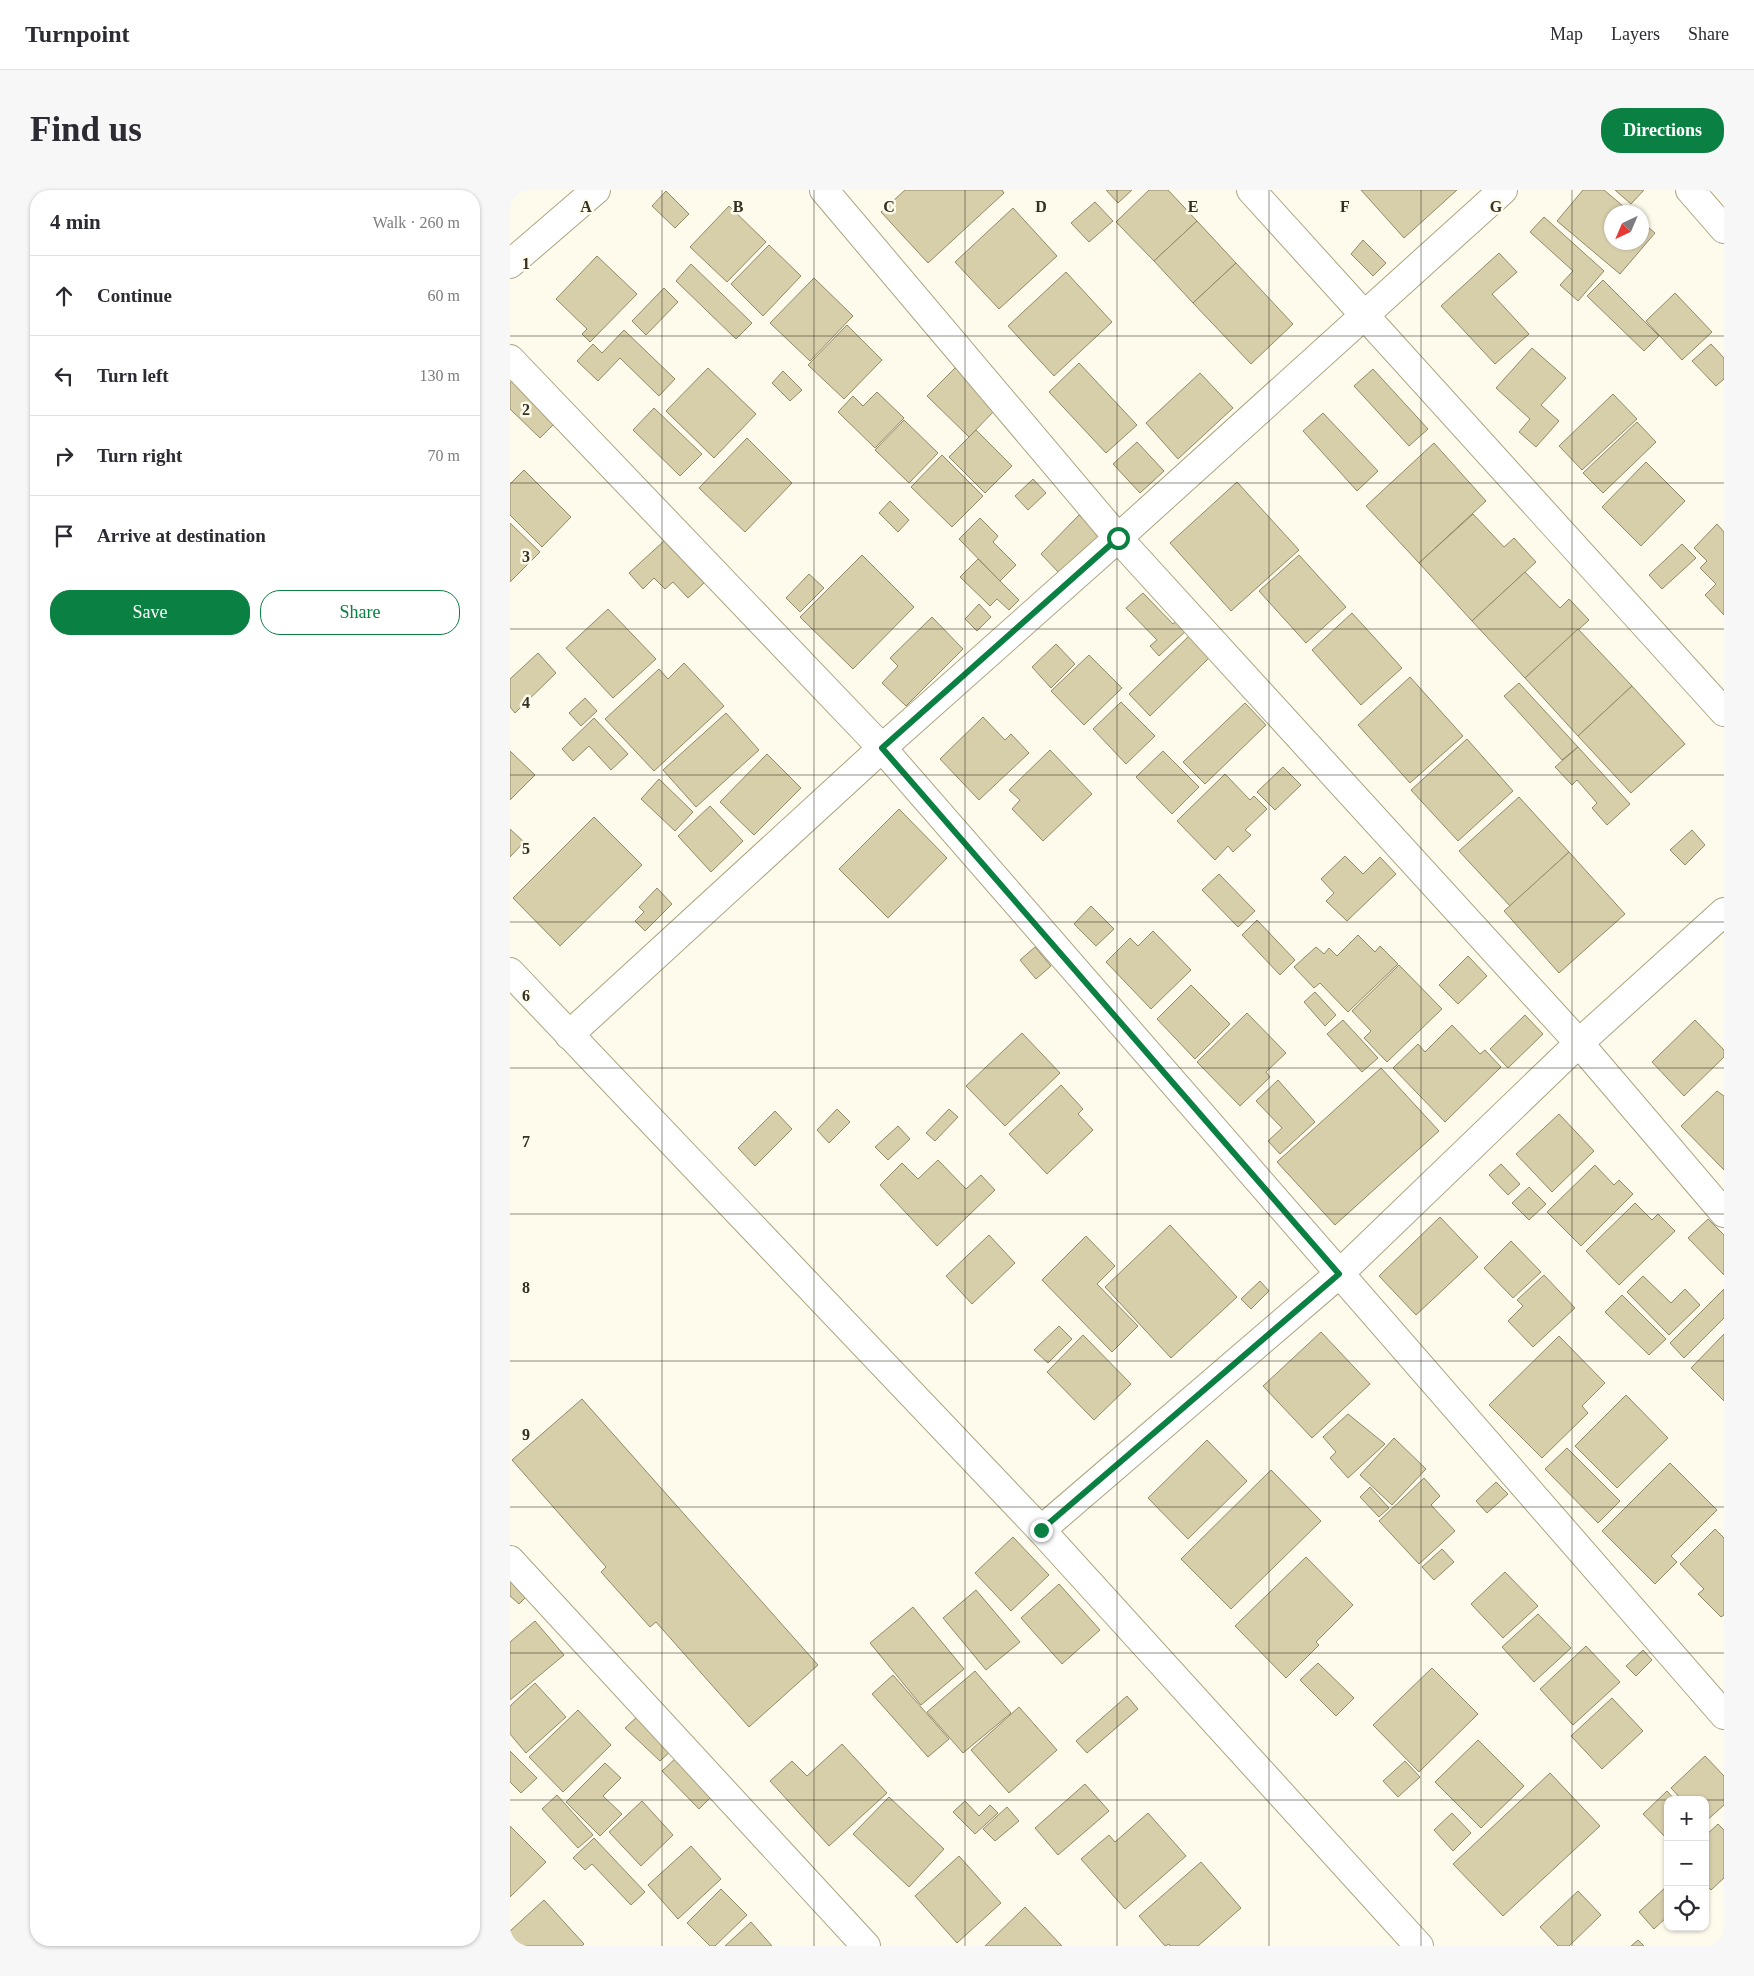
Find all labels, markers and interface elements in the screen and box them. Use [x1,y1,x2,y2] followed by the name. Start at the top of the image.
[25,21,130,47] text: Turnpoint
[1550,24,1583,44] text: Map
[1611,24,1660,44] text: Layers
[1688,24,1729,44] text: Share
[1601,108,1724,153] button: Directions
[30,110,142,149] text: Find us
[580,198,592,215] text: A
[733,198,744,215] text: B
[883,198,895,215] text: C
[1035,198,1047,215] text: D
[1188,198,1198,215] text: E
[1340,198,1350,215] text: F
[1490,198,1503,215] text: G
[1604,205,1649,250] north arrow
[50,210,101,234] text: 4 min
[373,214,460,231] text: Walk · 260 m
[522,255,530,272] text: 1
[50,282,78,310] icon: ahead
[97,285,172,306] text: Continue
[428,287,460,304] text: 60 m
[50,362,78,390] icon: left
[97,365,169,386] text: Turn left
[420,367,460,384] text: 130 m
[522,401,530,418] text: 2
[50,442,78,470] icon: right
[97,445,182,466] text: Turn right
[428,447,460,464] text: 70 m
[50,522,78,550] icon: arrive
[97,525,266,546] text: Arrive at destination
[1107,527,1130,550] route start
[522,548,530,565] text: 3
[50,590,250,635] button: Save
[260,590,460,635] button: Share
[522,694,530,711] text: 4
[522,840,530,857] text: 5
[522,987,530,1004] text: 6
[522,1133,530,1150] text: 7
[522,1279,530,1296] text: 8
[522,1426,530,1443] text: 9
[1030,1519,1053,1542] route end
[1664,1796,1709,1931] map controls
[1664,1796,1709,1841] button: +
[1664,1841,1709,1886] button: −
[1664,1886,1709,1931] button: locate

